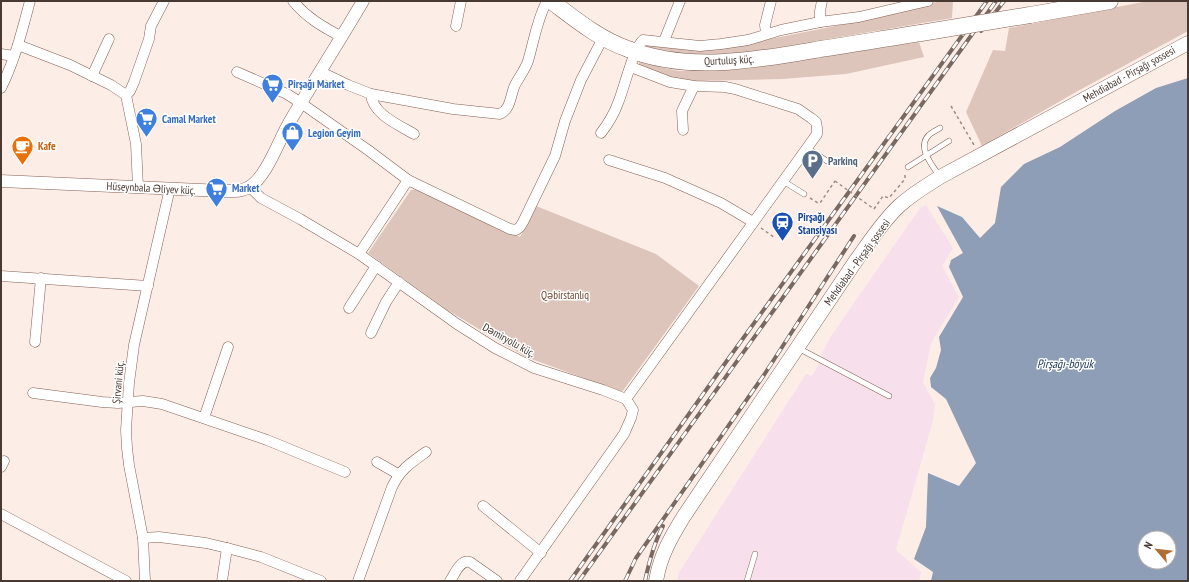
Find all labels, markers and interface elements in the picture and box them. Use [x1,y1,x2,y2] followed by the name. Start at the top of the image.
[1080,43,1178,105] street label: Mehdiabad - Pirşağı şossesi
[704,52,754,68] street label: Qurtuluş küç.
[260,71,286,104] supermarket icon: Pirşağı Market
[288,77,345,91] place label: Pirşağı Market
[133,106,159,139] supermarket icon: Camal Market
[162,112,216,126] place label: Camal Market
[280,120,306,153] shop icon: Legion Geyim
[308,126,361,140] place label: Legion Geyim
[9,133,35,166] cafe icon: Kafe
[38,139,56,153] place label: Kafe
[799,148,825,181] parking icon: Parkinq
[828,154,858,168] place label: Parkinq
[204,175,230,208] supermarket icon: Market
[106,179,196,197] street label: Hüseynbala Əliyev küç.
[232,181,260,195] place label: Market
[770,210,796,243] station icon: Pirşağı Stansiyası
[798,210,837,237] place label: Pirşağı Stansiyası
[821,216,893,308] street label: Mehdiabad - Pirşağı şossesi
[541,288,589,302] park label: Qəbirstanlıq
[480,320,538,360] street label: Dəmiryolu küç.
[1037,356,1094,371] water label: Pirşağı-böyük
[109,360,127,404] street label: Şirvani küç.
[1137,530,1177,570] north arrow
[1141,539,1156,551] text: N

